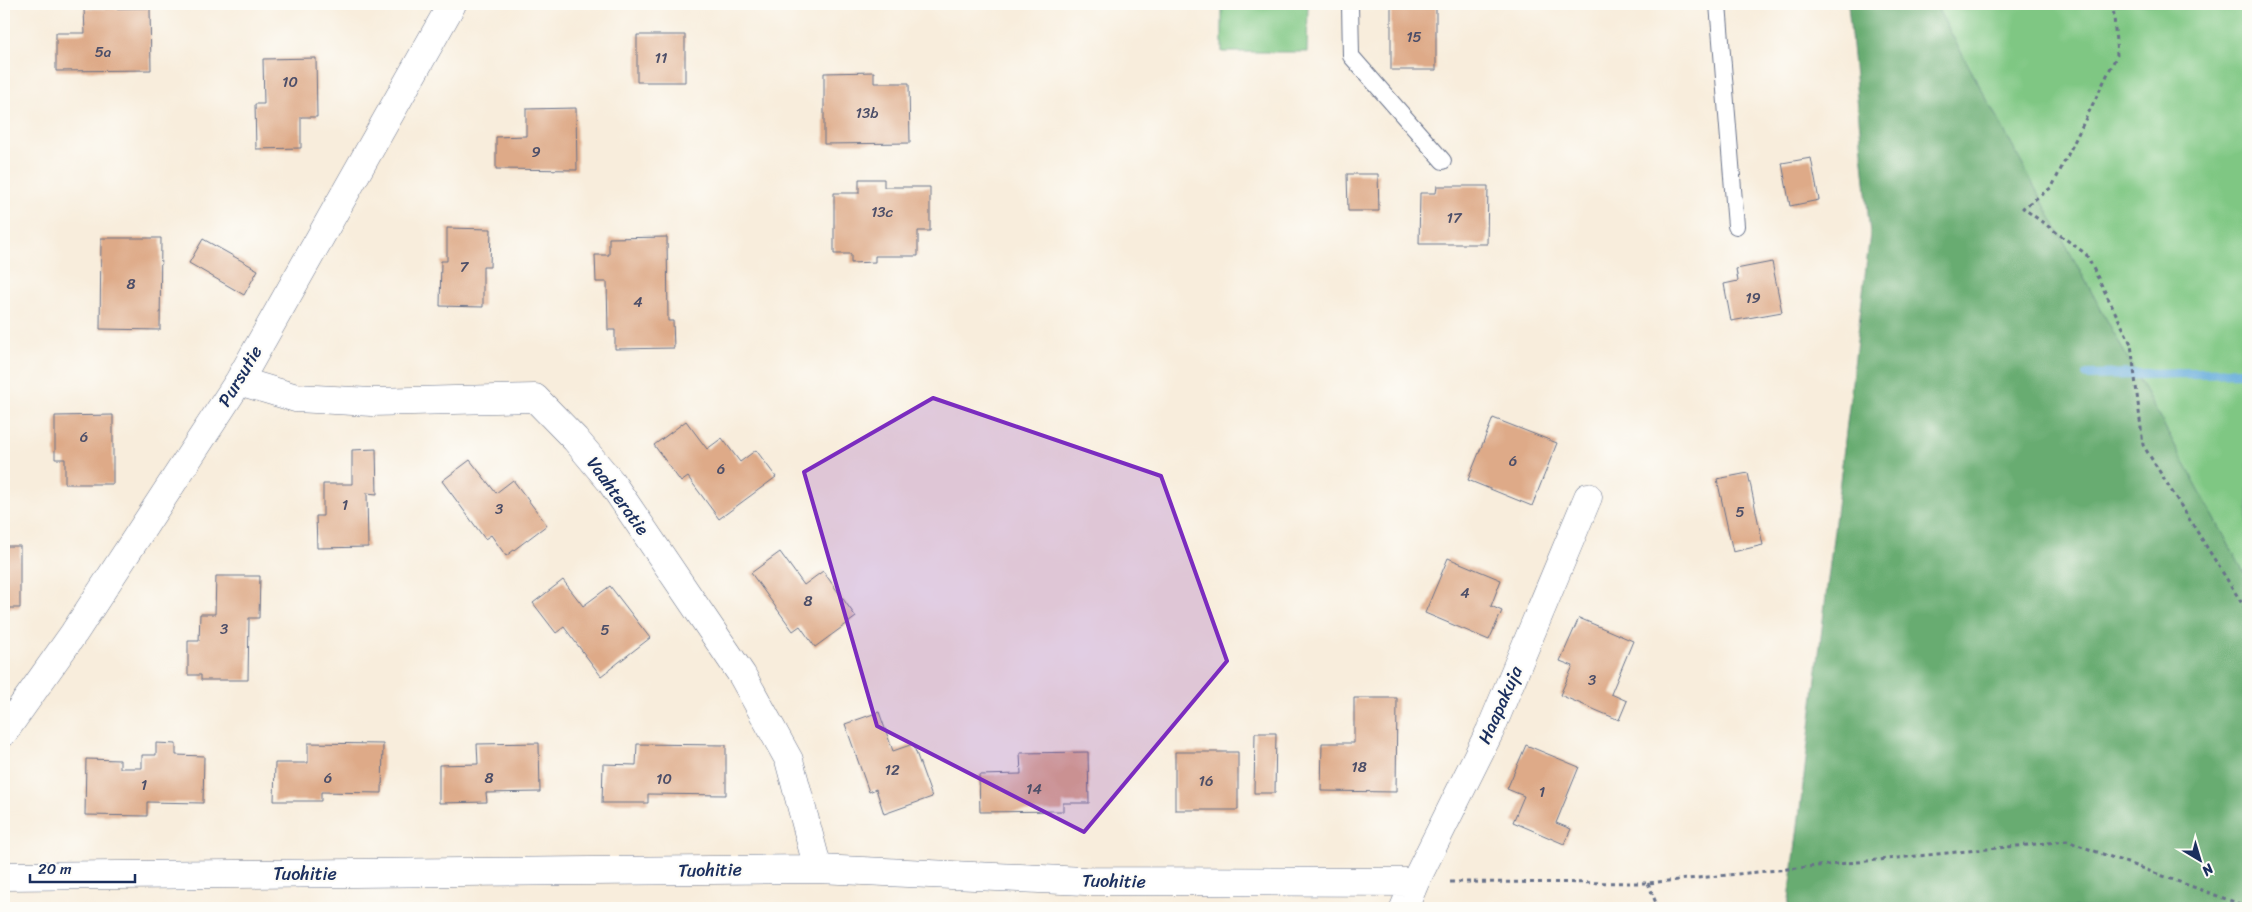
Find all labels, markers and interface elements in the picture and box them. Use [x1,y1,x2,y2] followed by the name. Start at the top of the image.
[1406,24,1422,50] house number: 15
[95,39,112,65] house number: 5a
[655,45,667,71] house number: 11
[282,69,298,95] house number: 10
[856,100,878,126] house number: 13b
[531,139,541,165] house number: 9
[871,199,894,225] house number: 13c
[1446,205,1463,231] house number: 17
[460,254,470,280] house number: 7
[126,271,136,297] house number: 8
[1745,285,1761,311] house number: 19
[633,289,643,315] house number: 4
[209,339,271,413] street label: Pursutie
[80,424,88,450] house number: 6
[1509,448,1517,474] house number: 6
[578,450,658,543] street label: Vaahteratie
[717,456,725,482] house number: 6
[342,492,348,518] house number: 1
[495,496,503,522] house number: 3
[1735,499,1745,525] house number: 5
[1460,580,1470,606] house number: 4
[803,588,813,614] house number: 8
[220,616,228,642] house number: 3
[600,617,610,643] house number: 5
[1469,660,1532,749] street label: Haapakuja
[1588,667,1596,693] house number: 3
[1351,754,1367,780] house number: 18
[884,757,900,783] house number: 12
[324,765,332,791] house number: 6
[484,765,494,791] house number: 8
[656,766,672,792] house number: 10
[1199,768,1213,794] house number: 16
[141,772,147,798] house number: 1
[1026,776,1042,802] house number: 14
[1539,779,1545,805] house number: 1
[2174,834,2224,884] north arrow
[30,852,135,884] scale bar
[678,853,742,887] street label: Tuohitie
[38,856,72,882] text: 20 m
[2196,856,2220,883] text: N
[273,858,337,890] street label: Tuohitie
[1082,864,1146,898] street label: Tuohitie

